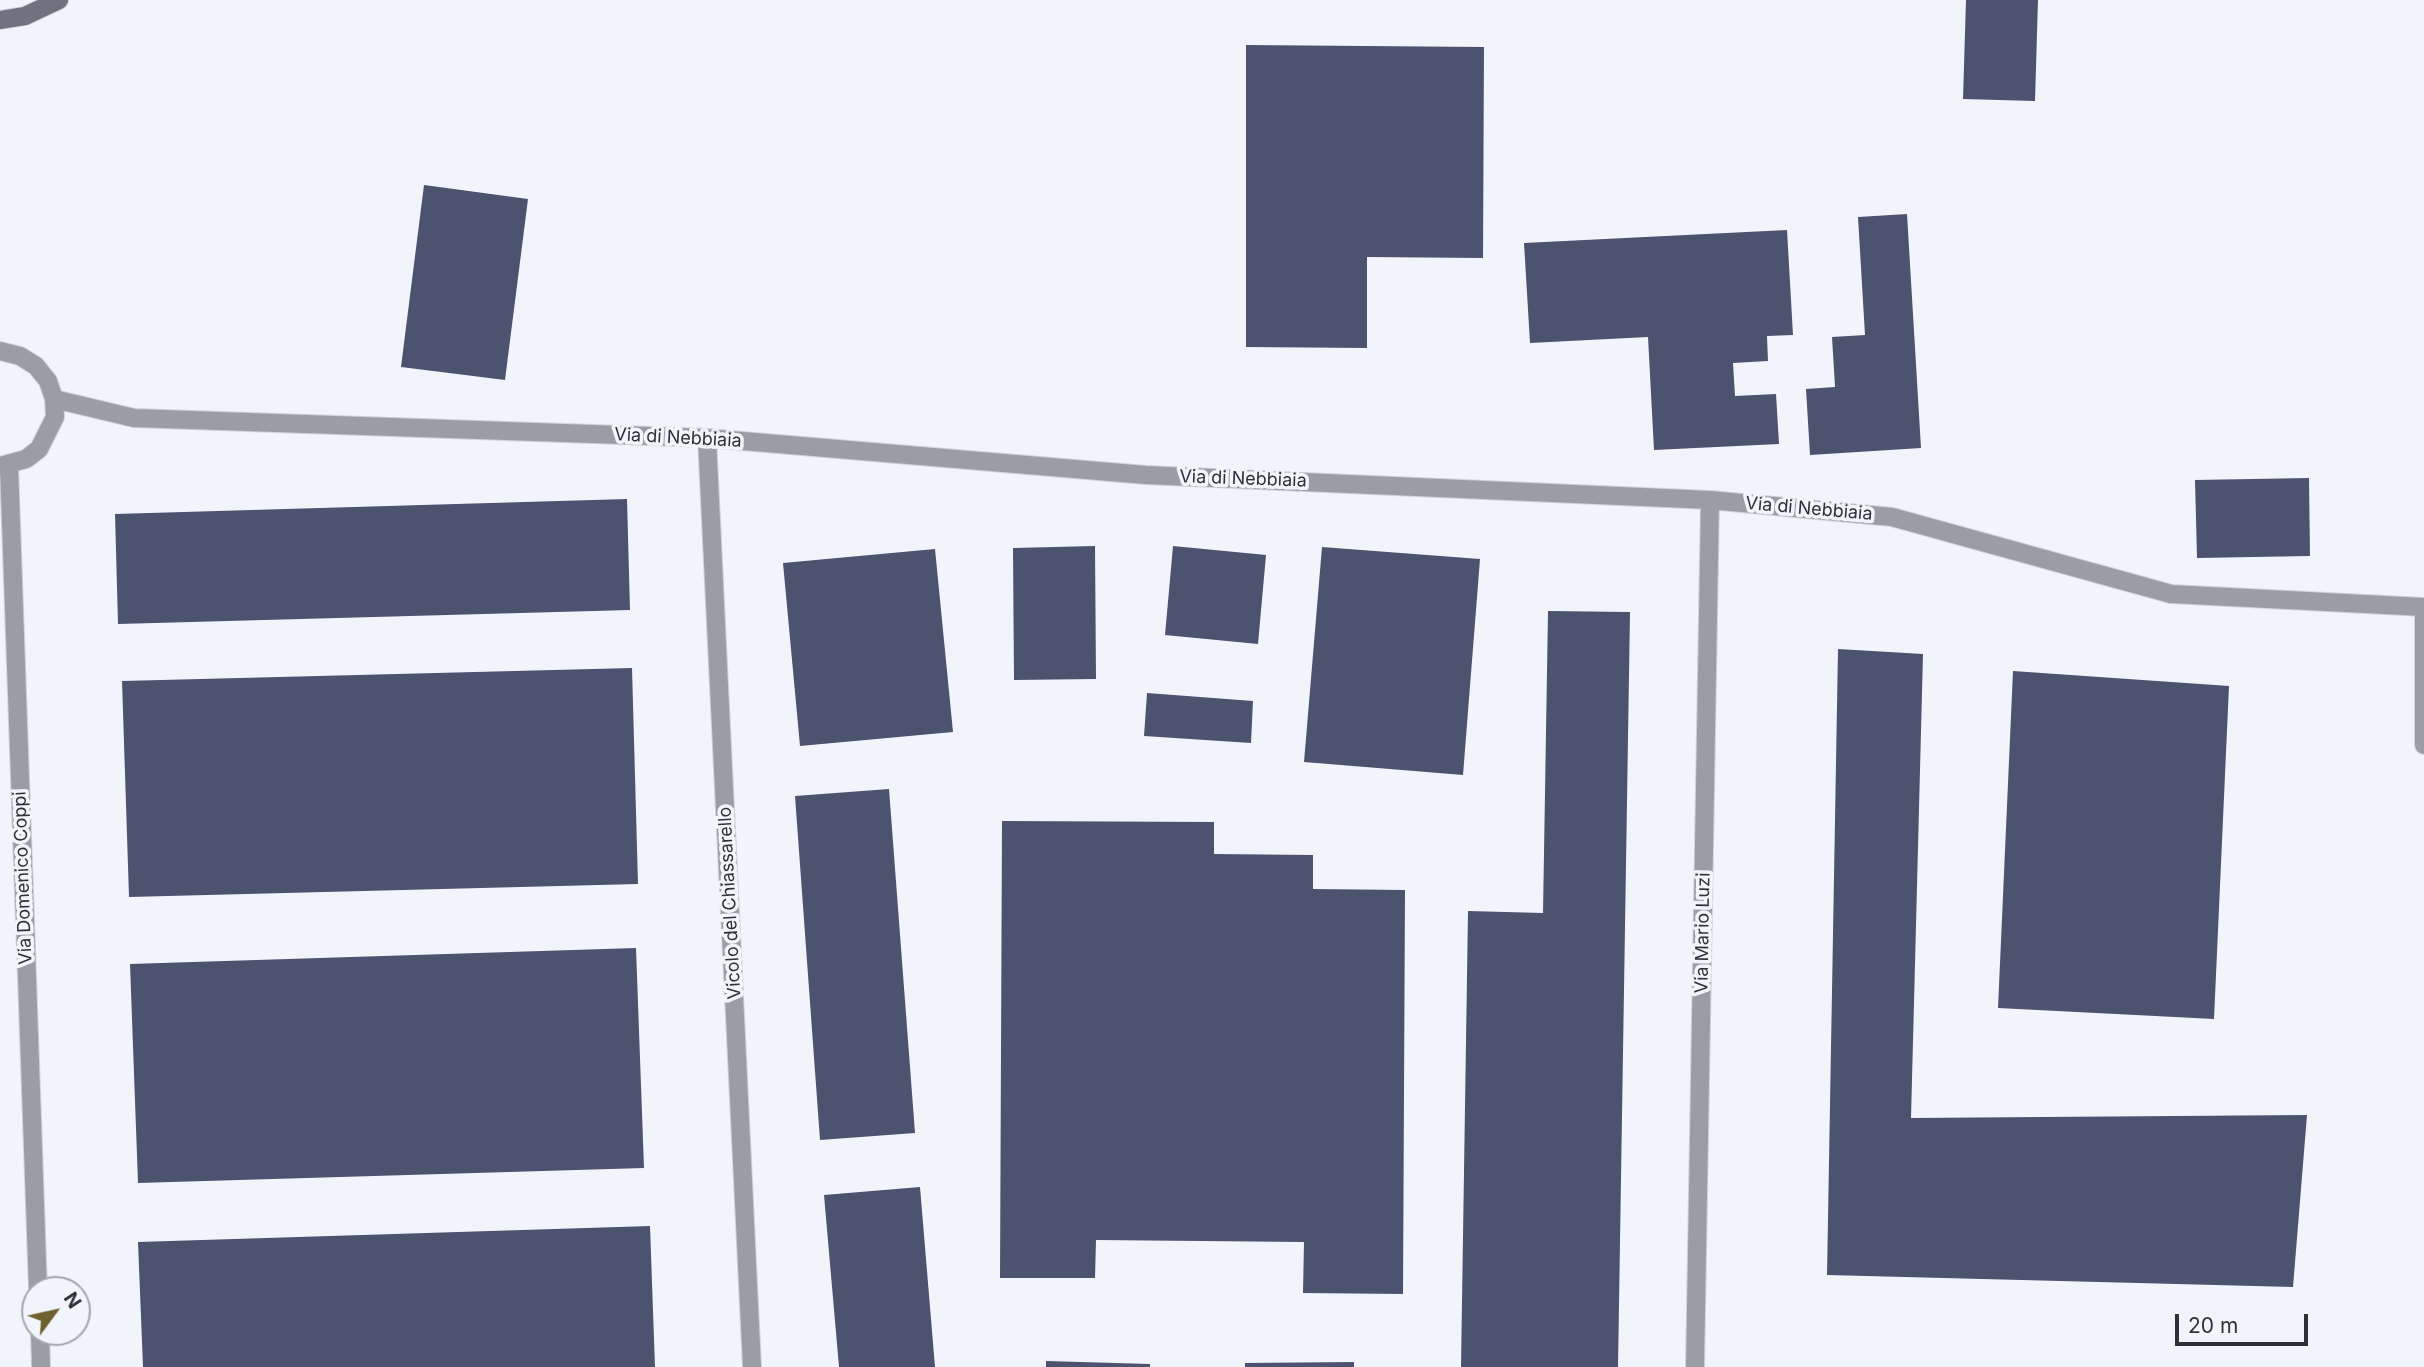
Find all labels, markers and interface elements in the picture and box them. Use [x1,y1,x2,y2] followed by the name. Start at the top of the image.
[614,424,742,452] street label: Via di Nebbiaia
[1179,466,1307,492] street label: Via di Nebbiaia
[1745,493,1873,525] street label: Via di Nebbiaia
[9,791,37,965] street label: Via Domenico Coppi
[714,806,746,1000] street label: Vicolo del Chiassarello
[1691,872,1715,994] street label: Via Mario Luzi
[21,1276,91,1346] north arrow
[59,1288,86,1313] text: N
[2179,1300,2312,1344] scale bar
[2188,1313,2238,1338] text: 20 m

